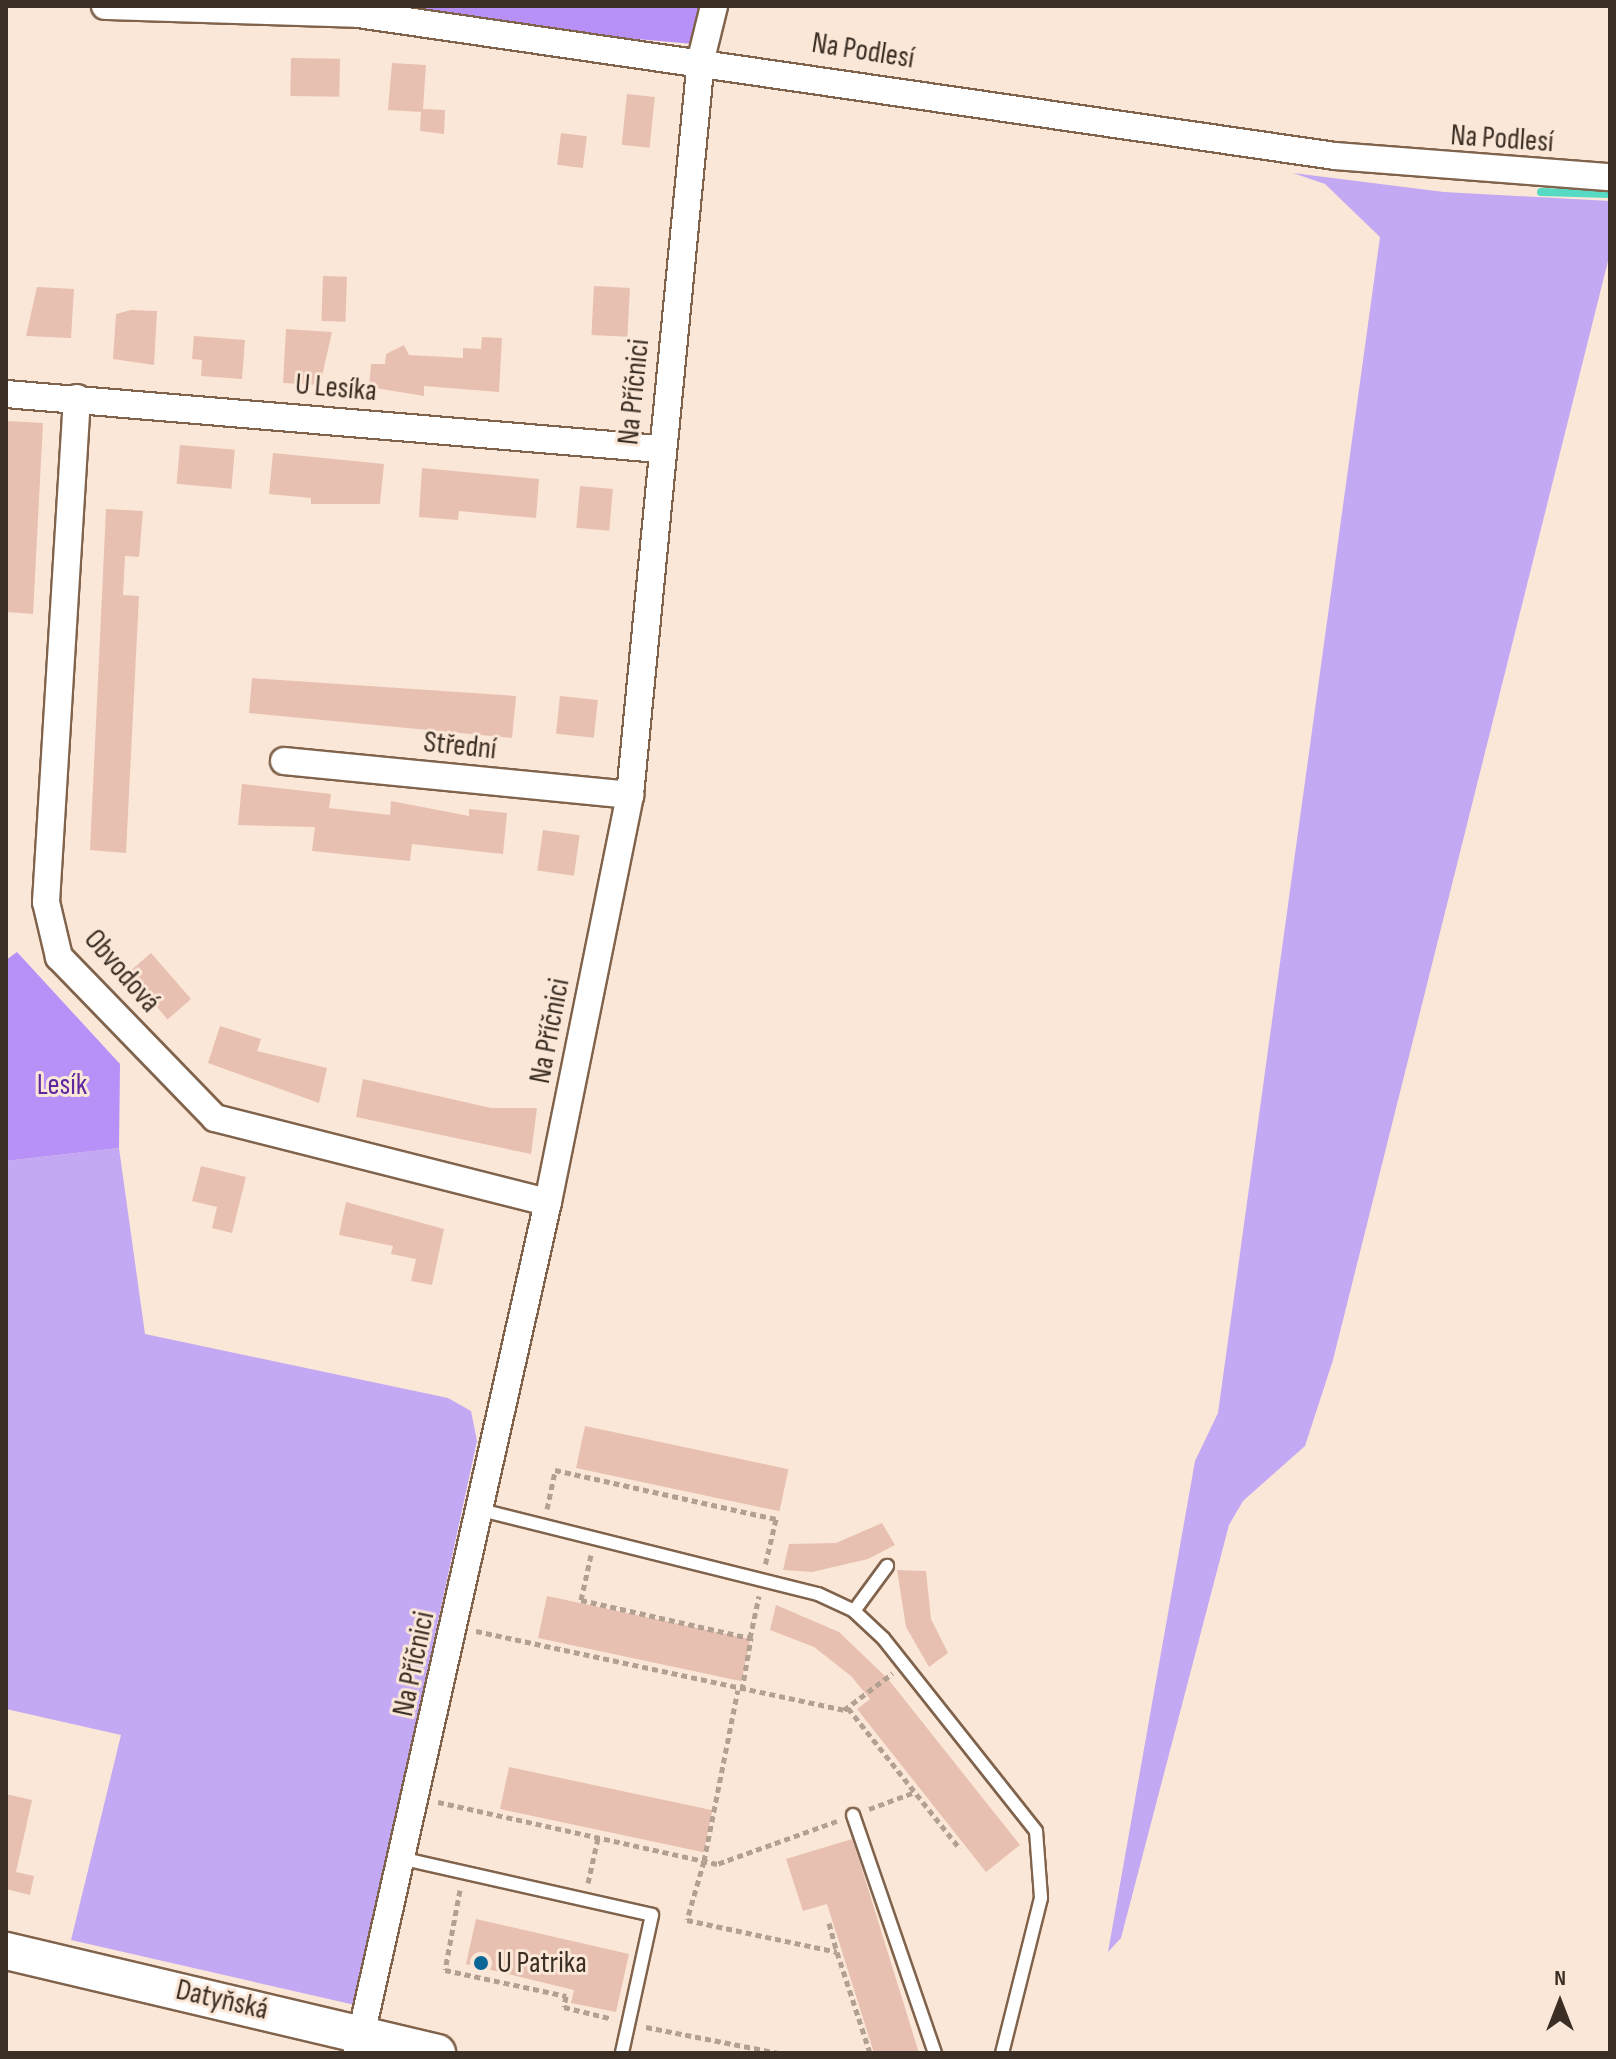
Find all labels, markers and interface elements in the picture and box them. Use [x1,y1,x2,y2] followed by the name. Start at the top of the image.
[809,25,917,77] street label: Na Podlesí
[1449,117,1555,161] street label: Na Podlesí
[611,337,657,447] street label: Na Příčnici
[294,367,378,409] street label: U Lesíka
[422,724,498,768] street label: Střední
[76,922,168,1020] street label: Obvodová
[522,975,578,1087] street label: Na Příčnici
[37,1067,87,1103] park label: Lesík
[385,1608,443,1720] street label: Na Příčnici
[497,1945,587,1981] place label: U Patrika
[472,1954,490,1972] marker: U Patrika
[1520,1963,1600,2043] north arrow
[1554,1965,1566,1992] text: N
[172,1972,272,2028] street label: Datyňská

